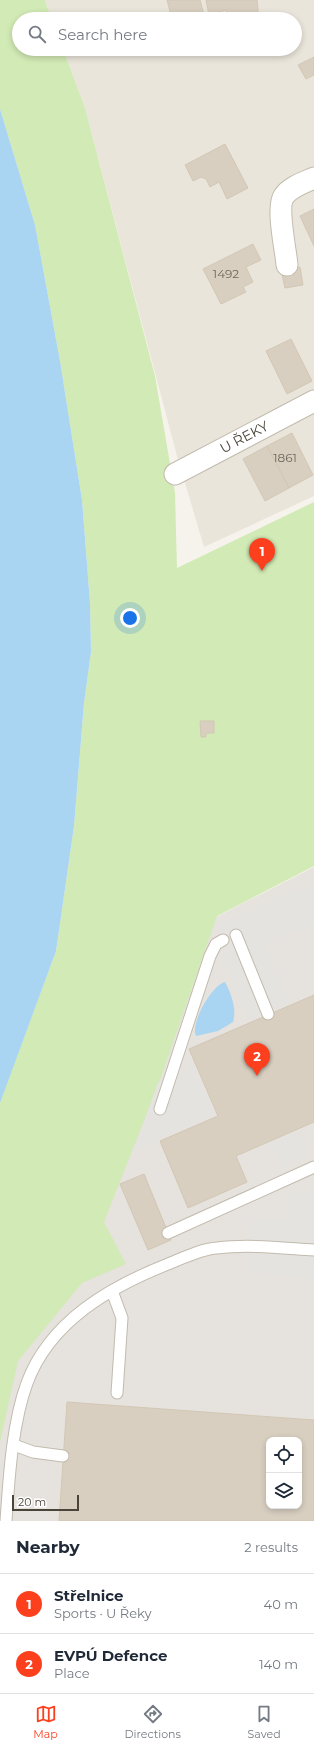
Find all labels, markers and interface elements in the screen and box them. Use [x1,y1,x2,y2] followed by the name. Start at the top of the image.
[12,12,302,56] search box
[26,23,48,45] icon: search
[58,25,147,44] text: Search here
[213,266,239,281] house number: 1492
[217,417,271,457] street label: U ŘEKY
[273,450,297,465] house number: 1861
[249,538,275,571] pin: 1
[120,608,140,628] your location
[244,1043,270,1076] pin: 2
[266,1437,302,1509] map controls
[266,1437,302,1473] button: locate
[266,1473,302,1509] button: layers
[12,1493,79,1512] scale bar
[18,1495,46,1509] text: 20 m
[16,1537,80,1557] text: Nearby
[244,1539,298,1555] text: 2 results
[54,1586,124,1605] text: Střelnice
[26,1596,32,1612] text: 1
[264,1596,298,1612] text: 40 m
[54,1605,152,1621] text: Sports · U Řeky
[54,1646,167,1665] text: EVPÚ Defence
[25,1656,33,1672] text: 2
[259,1656,298,1672] text: 140 m
[54,1665,90,1681] text: Place
[33,1703,58,1741] tab: Map
[125,1703,181,1741] tab: Directions
[248,1703,281,1741] tab: Saved

